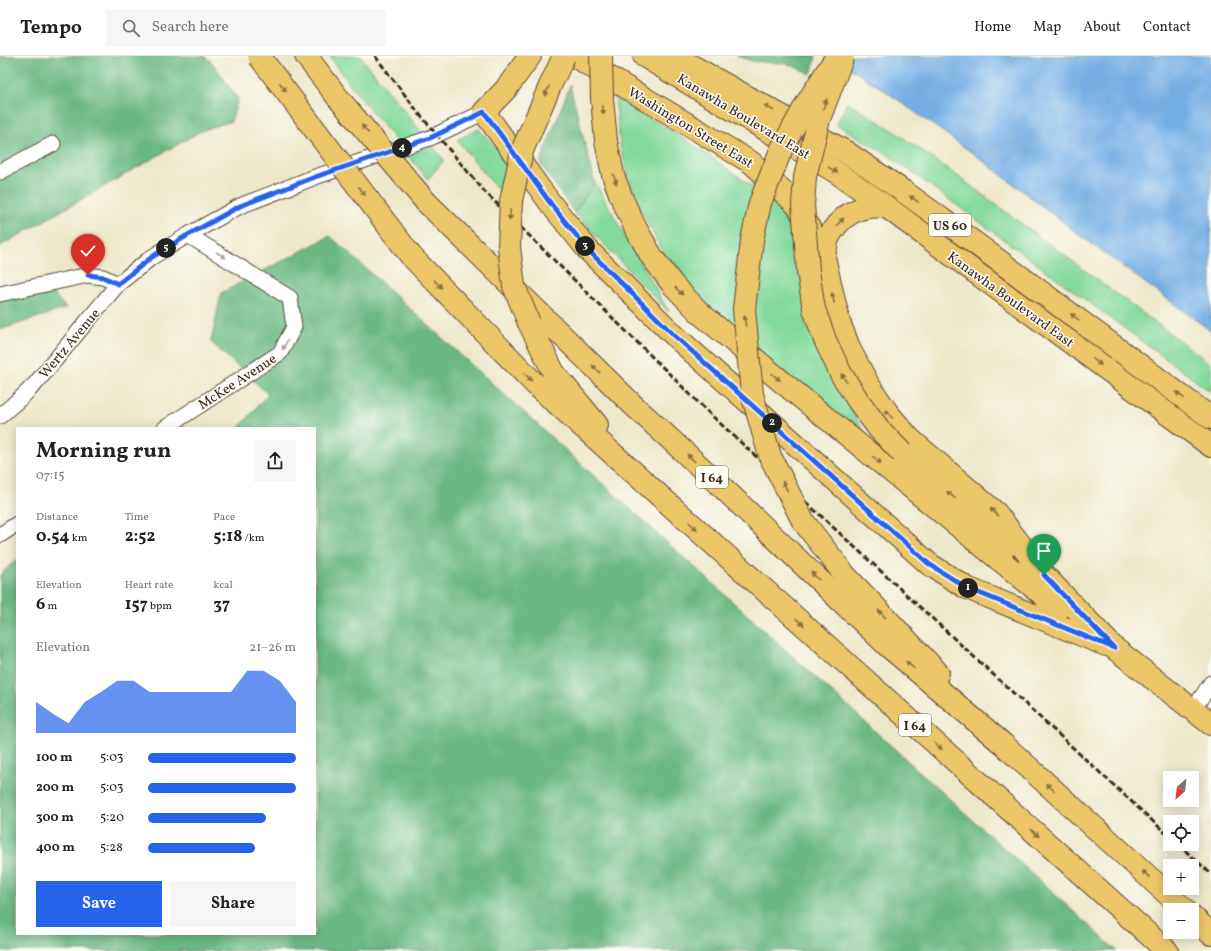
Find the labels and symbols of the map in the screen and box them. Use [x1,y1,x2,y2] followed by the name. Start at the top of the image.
[673,70,813,165] street label: Kanawha Boulevard East
[279,82,287,92] one-way arrow
[624,83,757,173] street label: Washington Street East
[544,86,550,98] one-way arrow
[822,98,828,110] one-way arrow
[599,103,606,115] one-way arrow
[763,104,774,111] one-way arrow
[360,124,369,135] one-way arrow
[392,138,412,158] pin: 4
[827,166,839,173] one-way arrow
[612,174,618,186] one-way arrow
[357,185,366,196] one-way arrow
[909,195,920,203] one-way arrow
[507,209,513,222] one-way arrow
[929,214,971,236] road number: US 60
[835,217,845,227] one-way arrow
[71,234,105,275] pin
[575,236,595,256] pin: 3
[156,238,176,258] pin: 5
[943,248,1077,353] street label: Kanawha Boulevard East
[215,252,227,259] one-way arrow
[433,279,442,289] one-way arrow
[674,286,684,296] one-way arrow
[830,292,836,304] one-way arrow
[35,305,105,383] street label: Wertz Avenue
[1070,313,1081,321] one-way arrow
[742,315,748,327] one-way arrow
[282,339,288,350] one-way arrow
[195,350,281,415] street label: McKee Avenue
[1091,357,1102,366] one-way arrow
[591,364,601,374] one-way arrow
[523,372,533,382] one-way arrow
[840,372,847,384] one-way arrow
[771,373,782,382] one-way arrow
[1174,391,1185,399] one-way arrow
[885,408,893,419] one-way arrow
[762,413,782,433] pin: 2
[686,453,696,463] one-way arrow
[872,455,882,464] one-way arrow
[696,466,728,488] road number: I 64
[782,480,788,492] one-way arrow
[946,491,956,500] one-way arrow
[989,507,999,517] one-way arrow
[687,521,698,530] one-way arrow
[1027,534,1061,575] pin
[811,572,820,581] one-way arrow
[958,578,978,598] pin: 1
[877,609,887,619] one-way arrow
[795,617,805,626] one-way arrow
[906,661,915,670] one-way arrow
[899,714,931,736] road number: I 64
[934,741,943,750] one-way arrow
[1163,771,1199,807] north arrow
[1045,782,1055,792] one-way arrow
[1030,828,1040,837] one-way arrow
[1141,870,1151,879] one-way arrow

